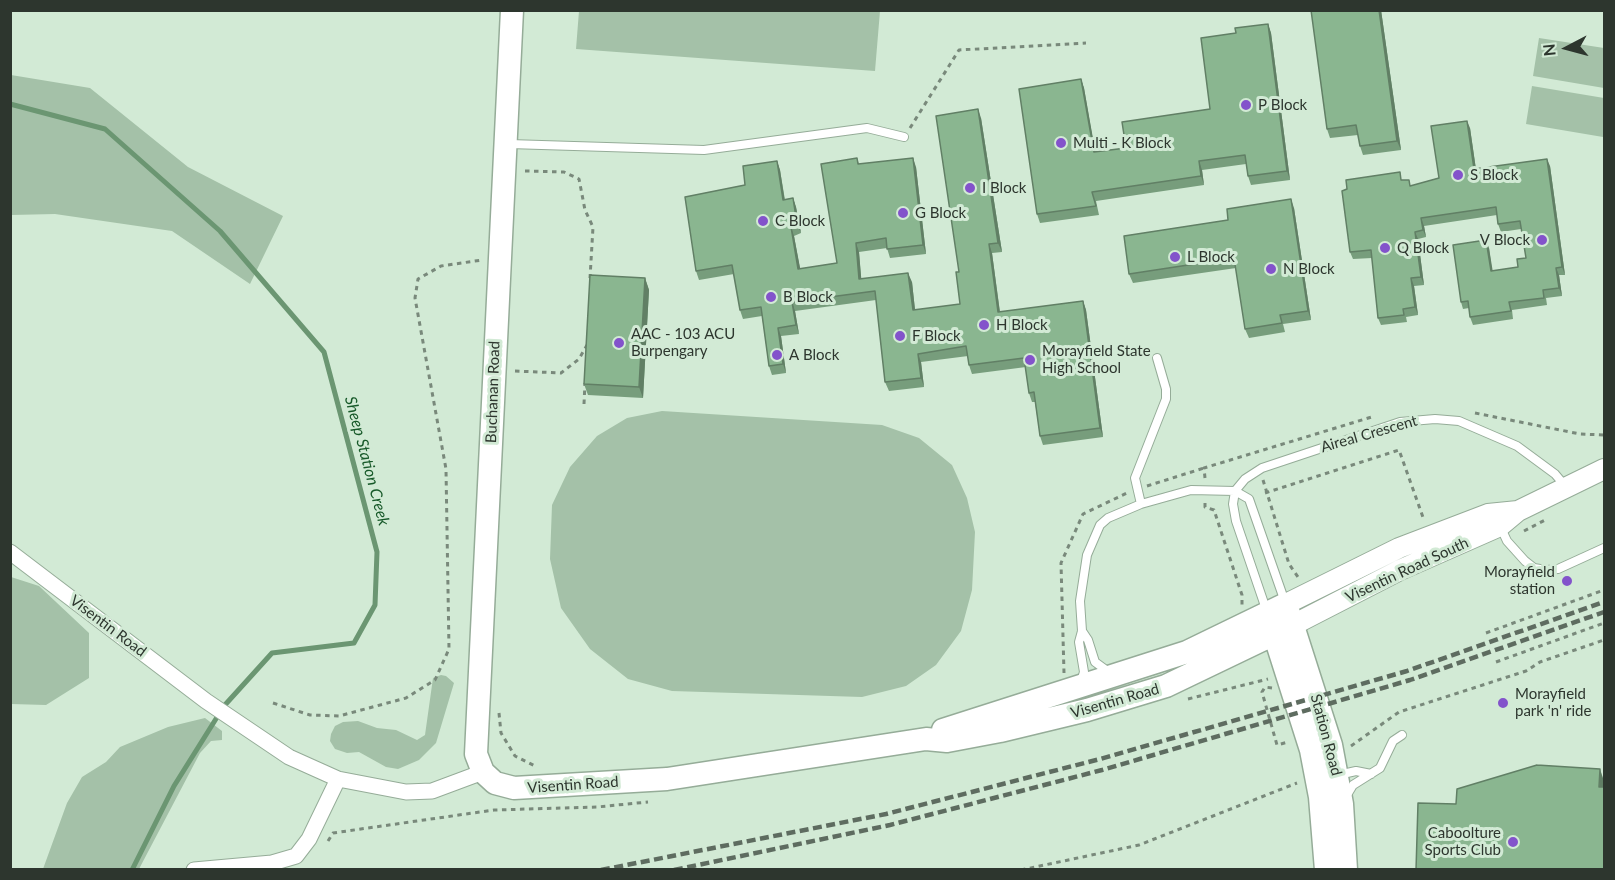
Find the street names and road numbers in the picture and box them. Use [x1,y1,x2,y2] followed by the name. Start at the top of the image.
[482,341,504,443] street label: Buchanan Road
[1319,412,1419,456] street label: Aireal Crescent
[1343,534,1471,606] street label: Visentin Road South
[66,591,150,661] street label: Visentin Road
[1069,680,1161,722] street label: Visentin Road
[1306,692,1346,778] street label: Station Road
[527,773,619,797] street label: Visentin Road

